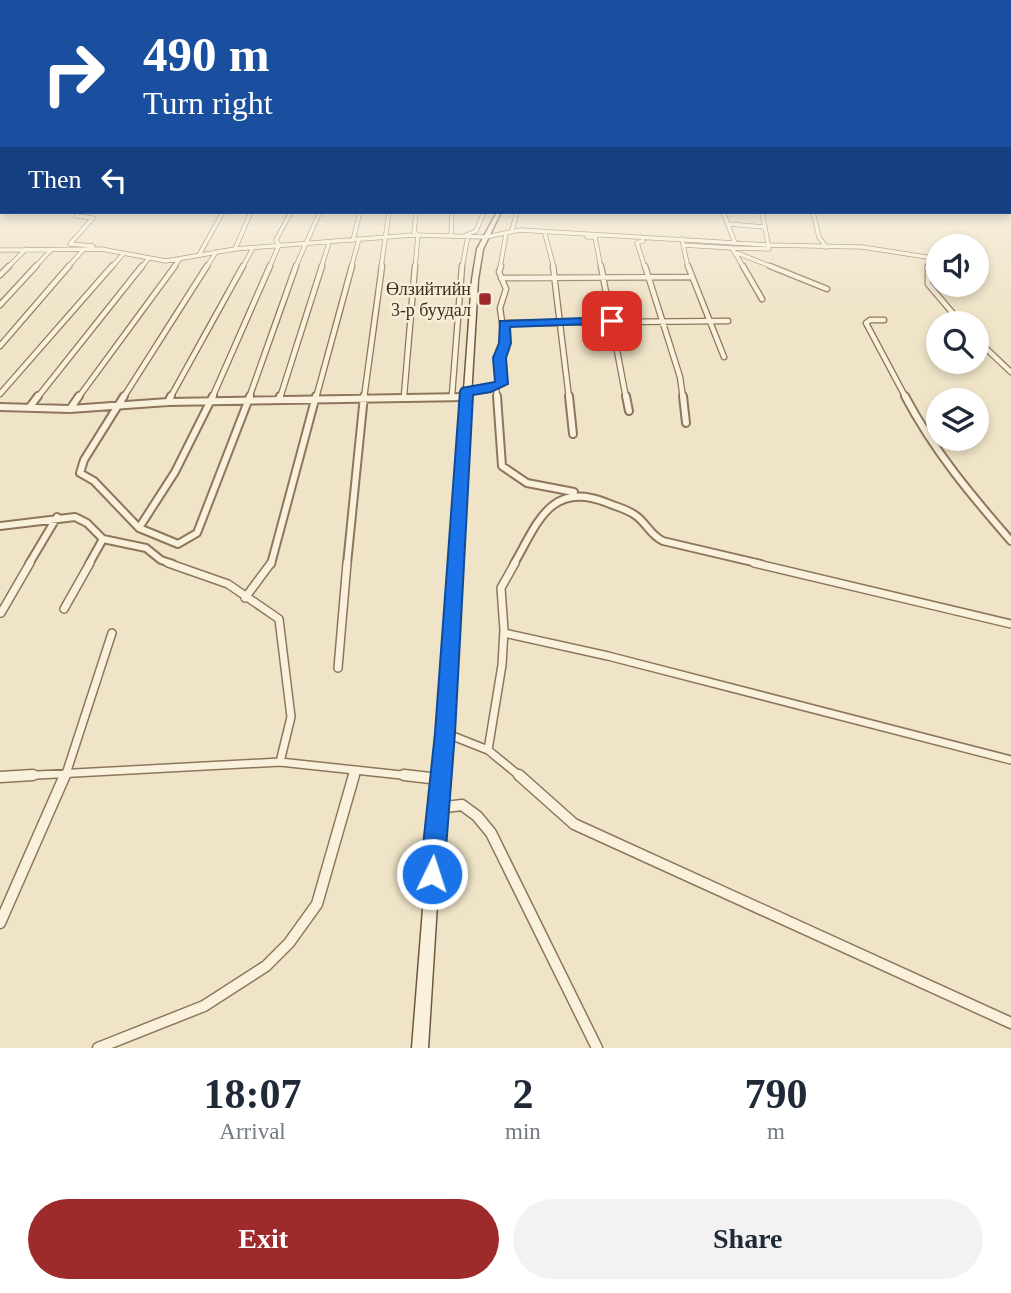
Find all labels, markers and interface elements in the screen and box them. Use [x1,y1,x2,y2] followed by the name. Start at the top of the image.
[143,27,270,82] text: 490 m
[28,28,119,119] icon: right
[143,85,273,121] text: Turn right
[95,161,133,199] icon: left
[28,165,81,194] text: Then
[926,234,989,451] map controls
[926,234,989,297] button: sound
[386,279,471,320] place label: Өлзийтийн 3-р буудал
[477,291,493,307] marker: Өлзийтийн 3-р буудал
[582,291,642,351] pin
[593,302,631,340] icon: arrive
[926,311,989,374] button: search
[926,388,989,451] button: layers
[395,837,469,911] position arrow
[204,1071,302,1117] text: 18:07
[512,1071,533,1117] text: 2
[744,1071,807,1117] text: 790
[219,1119,286,1144] text: Arrival
[505,1119,541,1144] text: min
[767,1119,785,1144] text: m
[28,1199,499,1279] button: Exit
[513,1199,983,1279] button: Share

